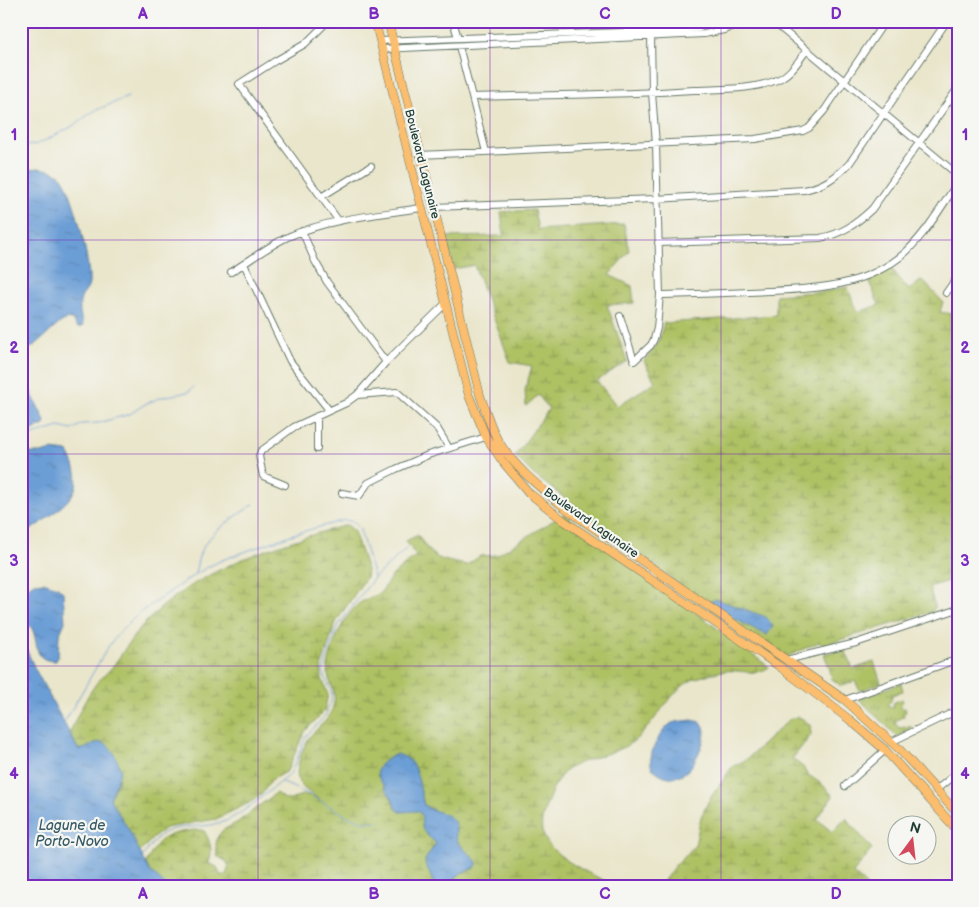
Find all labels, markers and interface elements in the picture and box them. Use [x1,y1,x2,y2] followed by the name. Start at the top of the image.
[137,5,148,24] text: A
[368,5,380,24] text: B
[599,5,611,24] text: C
[830,5,842,24] text: D
[401,108,443,220] street label: Boulevard Lagunaire
[11,126,17,145] text: 1
[962,126,968,145] text: 1
[9,339,19,358] text: 2
[960,339,970,358] text: 2
[541,485,641,561] street label: Boulevard Lagunaire
[9,552,19,571] text: 3
[960,552,970,571] text: 3
[9,765,19,784] text: 4
[960,765,970,784] text: 4
[886,814,936,864] north arrow
[35,817,109,850] water label: Lagune de Porto-Novo
[908,818,923,837] text: N
[137,885,148,904] text: A
[368,885,380,904] text: B
[599,885,611,904] text: C
[830,885,842,904] text: D

